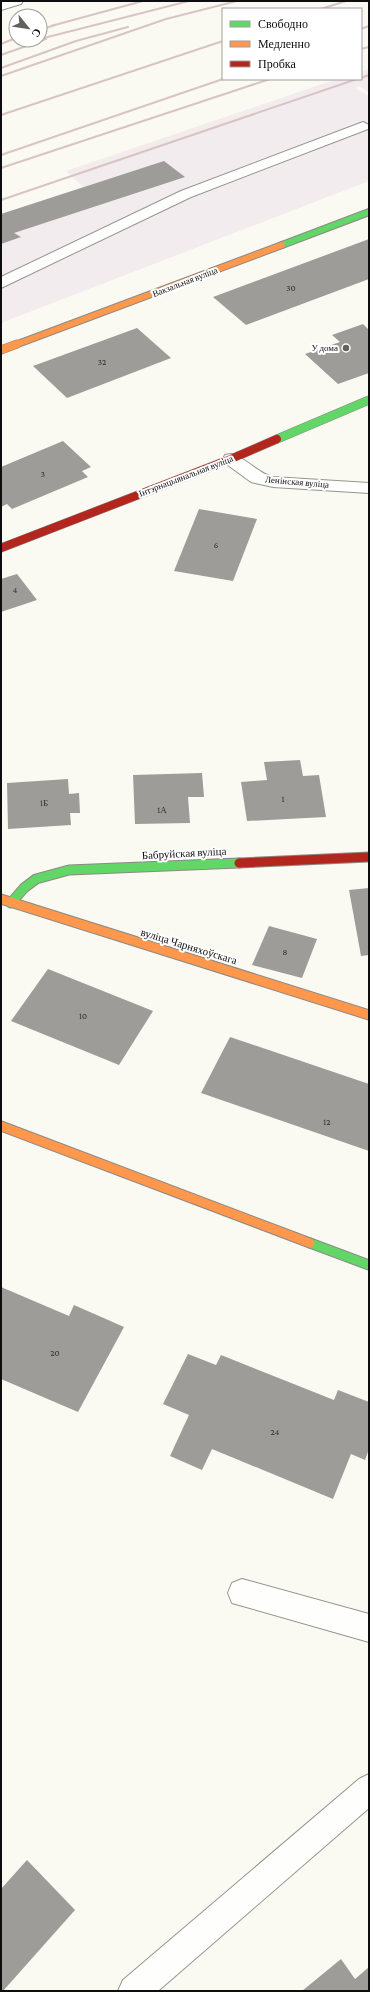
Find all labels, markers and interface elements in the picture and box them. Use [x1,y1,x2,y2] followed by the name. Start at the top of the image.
[8,8,48,48] north arrow
[222,8,362,80] legend
[258,17,308,31] text: Свободно
[29,27,44,39] text: С
[258,37,310,51] text: Медленно
[258,57,296,71] text: Пробка
[151,265,219,299] street label: Вакзальная вуліца
[286,283,296,293] house number: 30
[311,343,338,353] place label: У дома
[341,343,351,353] marker: У дома
[98,357,106,367] house number: 32
[137,453,235,499] street label: Інтэрнацыянальная вуліца
[41,469,45,479] house number: 3
[265,474,329,490] street label: Ленінская вуліца
[214,540,219,550] house number: 6
[13,585,18,595] house number: 4
[282,794,285,804] house number: 1
[40,798,48,808] house number: 1Б
[157,805,167,815] house number: 1А
[141,845,227,861] street label: Бабруйская вуліца
[139,926,239,966] street label: вуліца Чарняхоўскага
[283,947,288,957] house number: 8
[79,1011,87,1021] house number: 10
[323,1117,331,1127] house number: 12
[50,1348,60,1358] house number: 20
[271,1427,280,1437] house number: 24

